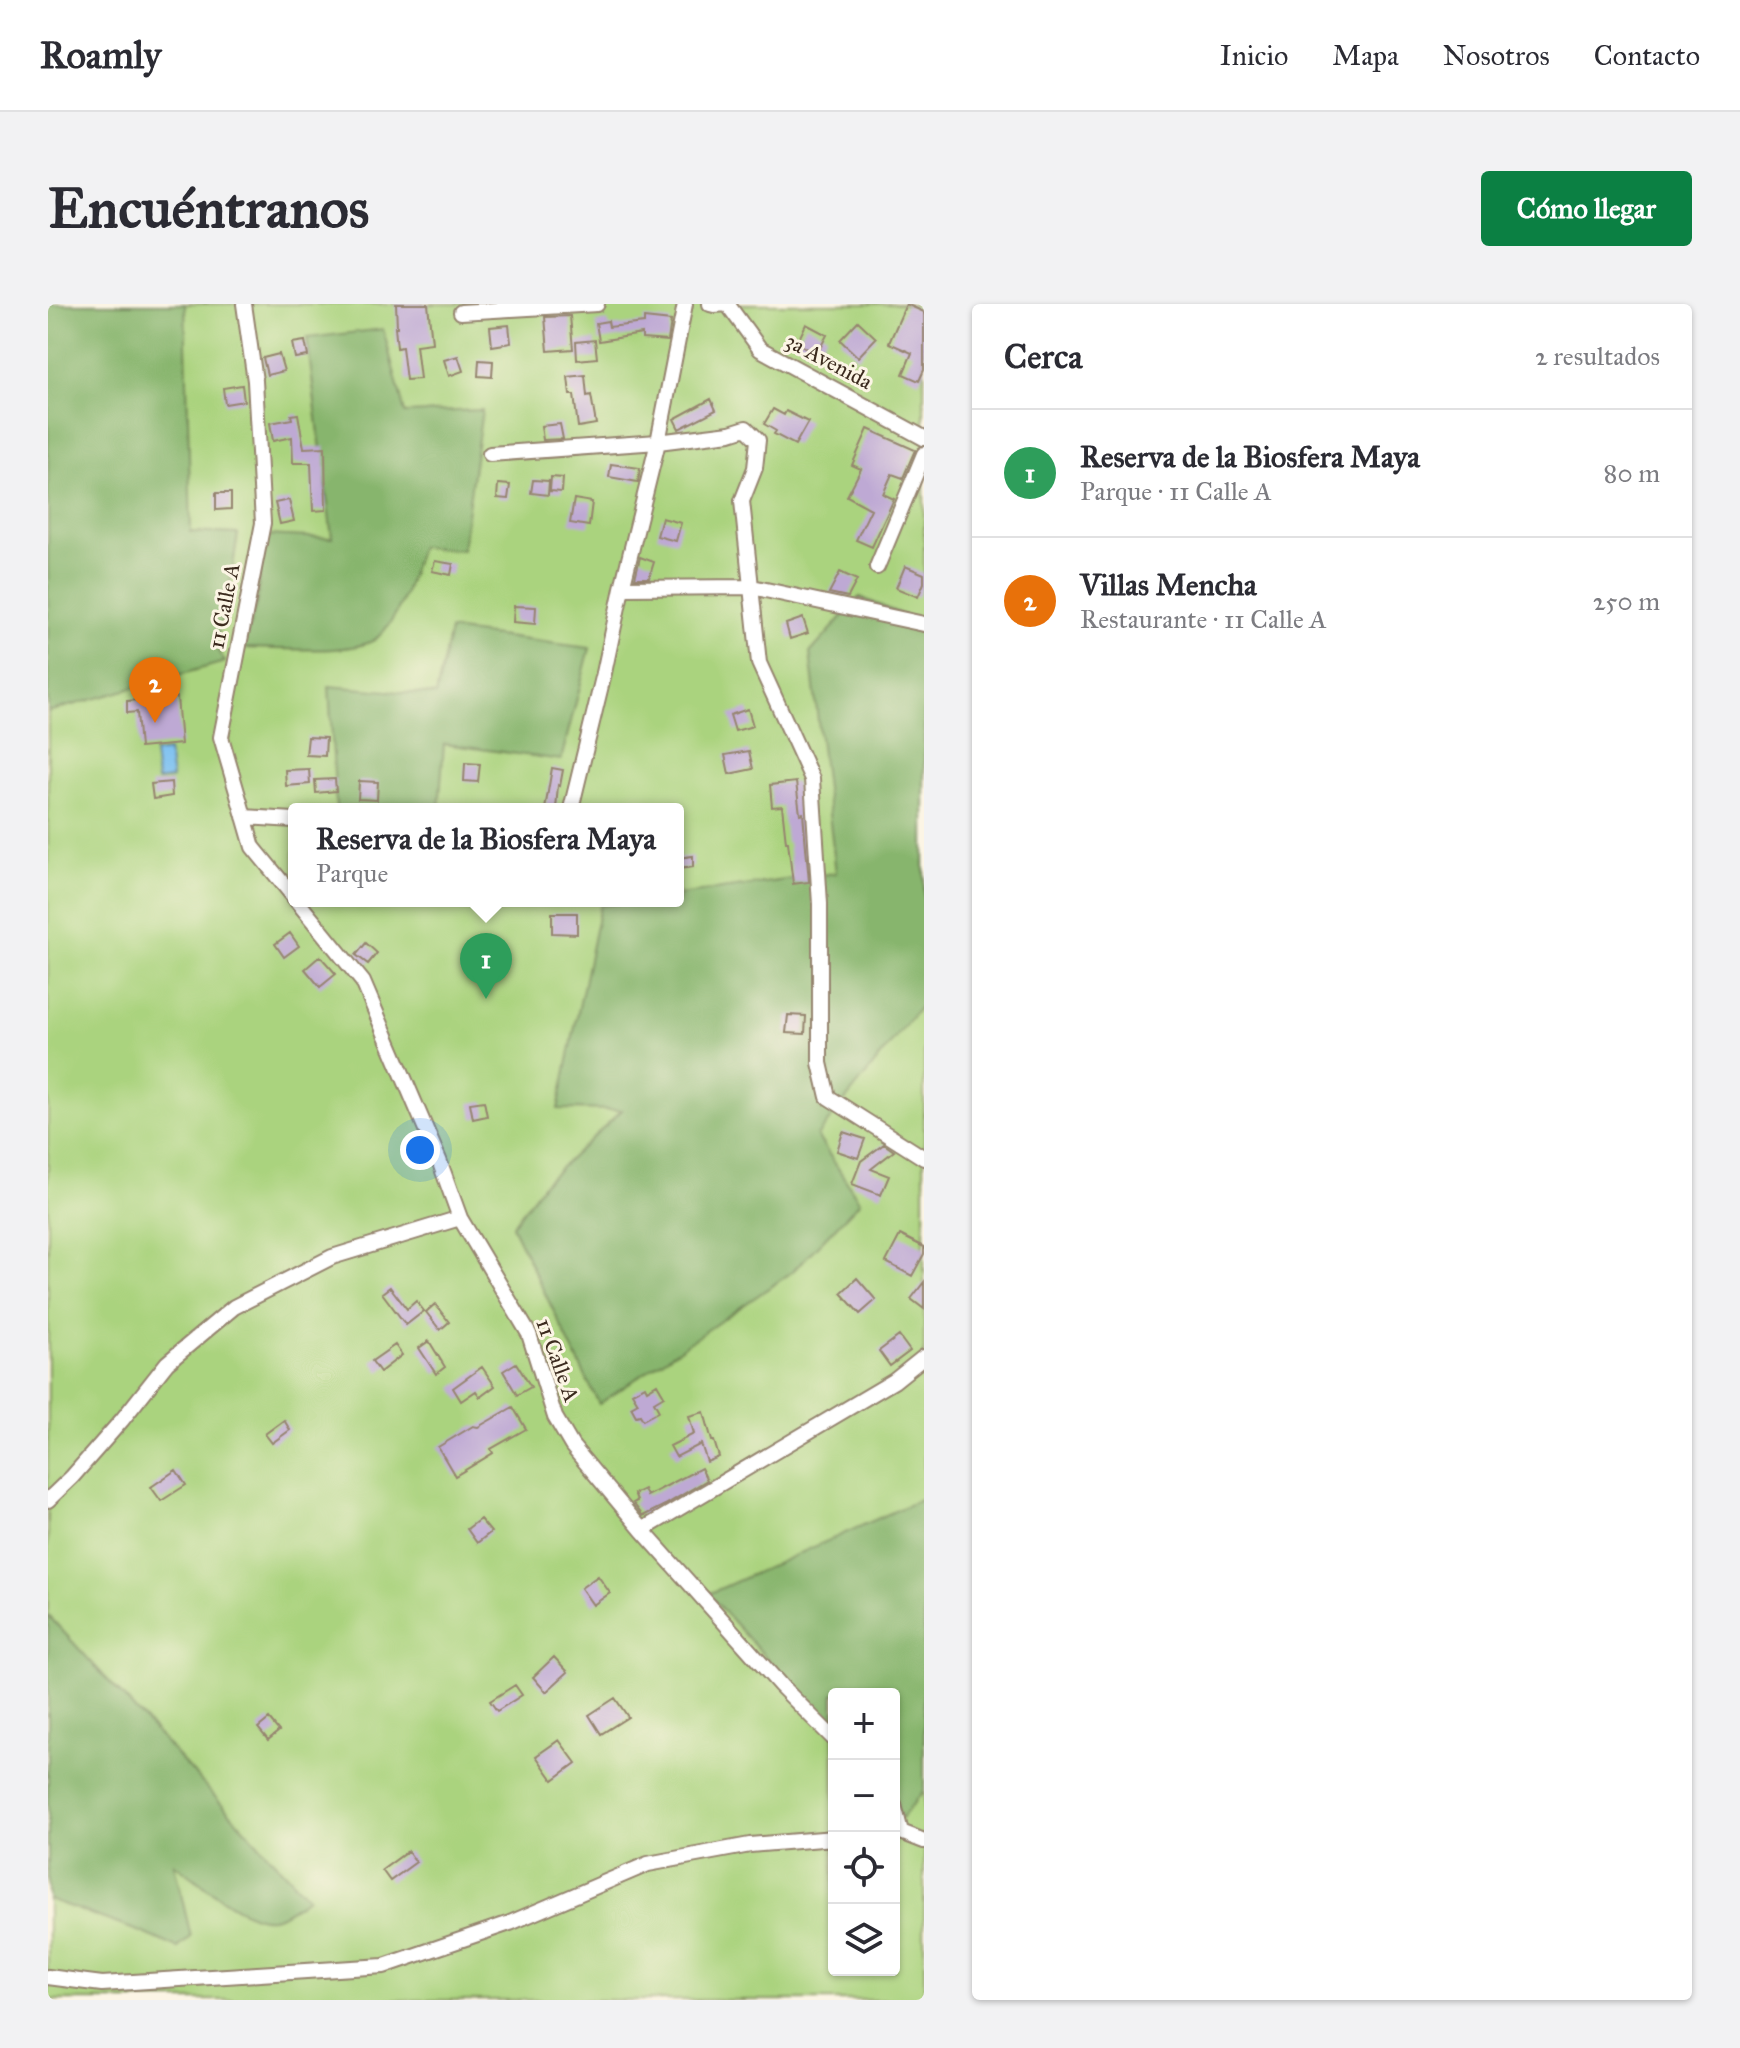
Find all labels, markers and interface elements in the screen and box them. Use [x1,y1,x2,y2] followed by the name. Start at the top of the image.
[40,32,161,78] text: Roamly
[1220,38,1288,73] text: Inicio
[1332,38,1399,73] text: Mapa
[1443,38,1550,73] text: Nosotros
[1594,38,1700,73] text: Contacto
[1481,171,1692,246] button: Cómo llegar
[48,174,369,242] text: Encuéntranos
[781,327,878,395] street label: 3a Avenida
[1004,336,1083,377] text: Cerca
[1535,340,1660,372] text: 2 resultados
[1080,439,1420,475] text: Reserva de la Biosfera Maya
[1025,457,1035,489] text: 1
[1604,457,1660,489] text: 80 m
[1080,475,1272,507] text: Parque · 11 Calle A
[202,561,246,651] street label: 11 Calle A
[1080,567,1257,603] text: Villas Mencha
[1024,585,1036,617] text: 2
[1593,585,1660,617] text: 250 m
[1080,603,1327,635] text: Restaurante · 11 Calle A
[129,657,181,723] pin: 2
[288,803,684,907] popup
[316,821,656,857] text: Reserva de la Biosfera Maya
[316,857,388,889] text: Parque
[460,933,512,999] pin: 1
[400,1130,440,1170] your location
[530,1315,586,1406] street label: 11 Calle A
[828,1688,900,1976] map controls
[828,1688,900,1760] button: +
[828,1760,900,1832] button: −
[828,1832,900,1904] button: locate
[828,1904,900,1976] button: layers

